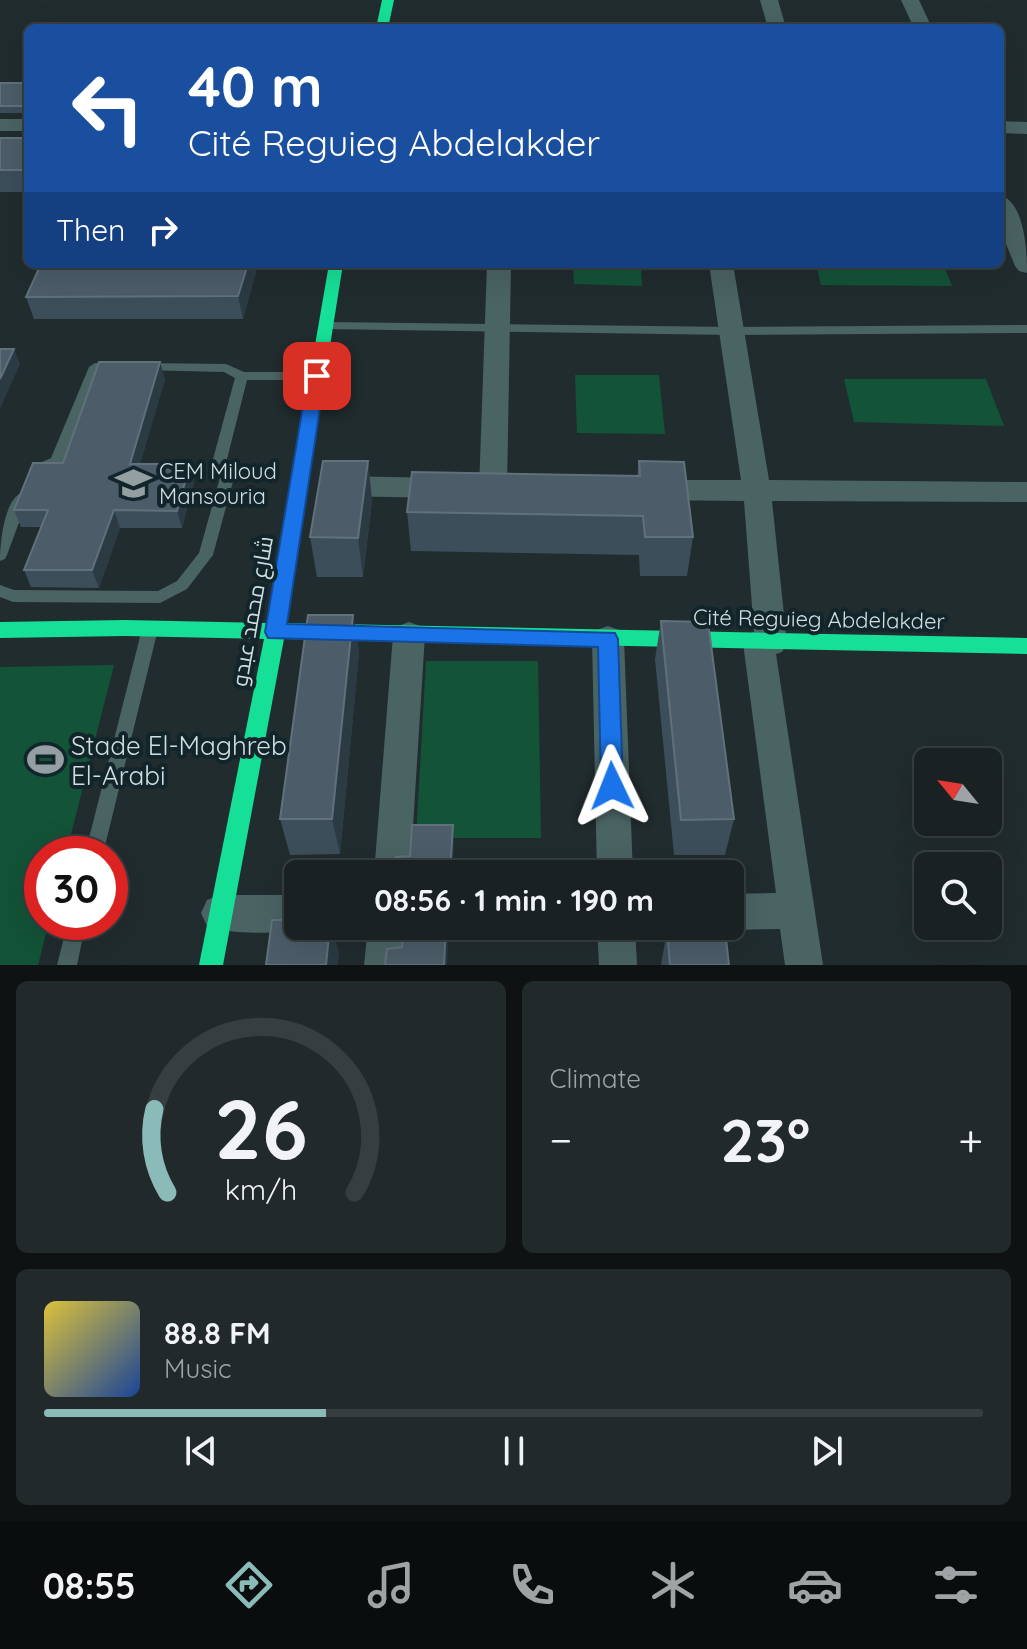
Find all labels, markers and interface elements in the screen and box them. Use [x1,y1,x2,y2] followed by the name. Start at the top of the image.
[188,51,323,121] text: 40 m
[56,56,160,160] icon: left
[188,120,600,165] text: Cité Reguieg Abdelakder
[141,208,185,252] icon: right
[56,211,125,249] text: Then
[283,342,351,410] pin
[295,354,339,398] icon: arrive
[159,457,277,510] place label: CEM Miloud Mansouria
[114,465,152,503] school or university icon: CEM Miloud Mansouria
[225,534,280,688] street label: شارع محمد عبدو
[693,603,946,635] street label: Cité Reguieg Abdelakder
[71,729,287,792] place label: Stade El-Maghreb El-Arabi
[26,741,64,779] sports icon: Stade El-Maghreb El-Arabi
[570,744,654,828] position arrow
[914,748,1002,836] north arrow
[914,748,1002,940] map controls
[24,836,128,940] speed limit sign: 30
[914,852,1002,940] button: search
[374,881,654,919] text: 08:56 · 1 min · 190 m
[550,1062,641,1095] text: Climate
[214,1076,307,1180] text: 26
[720,1102,810,1177] text: 23°
[550,1112,572,1167] text: −
[958,1112,983,1167] text: +
[224,1171,297,1207] text: km/h
[164,1314,271,1352] text: 88.8 FM
[164,1352,232,1385] text: Music
[179,1429,223,1473] icon: previous
[492,1429,536,1473] icon: pause
[805,1429,849,1473] icon: next
[221,1557,277,1613] icon: directions
[363,1557,419,1613] icon: music
[504,1557,560,1613] icon: phone
[645,1557,701,1613] icon: climate
[787,1557,843,1613] icon: car
[928,1557,984,1613] icon: filters
[43,1563,136,1608] text: 08:55

